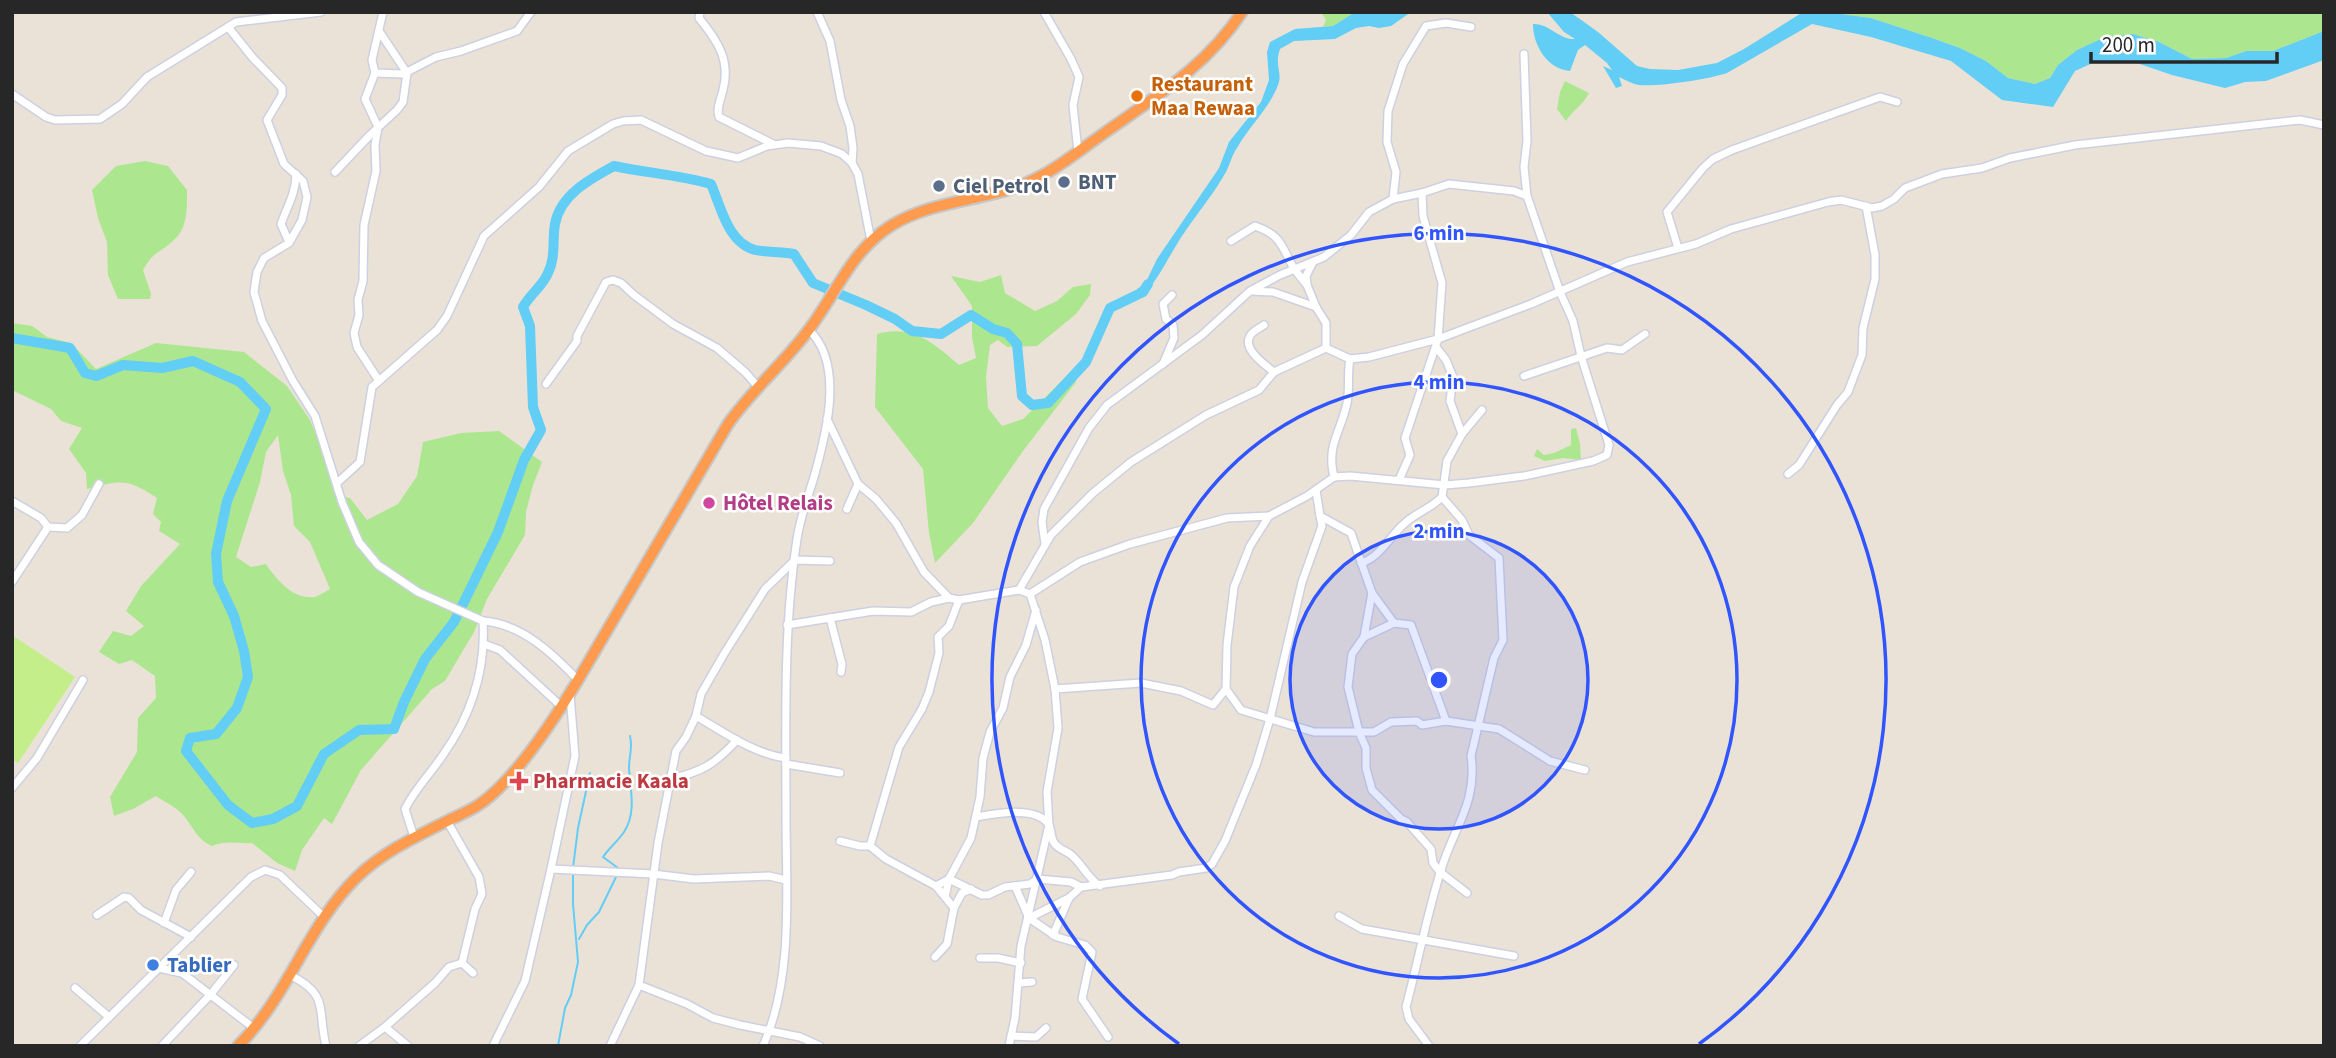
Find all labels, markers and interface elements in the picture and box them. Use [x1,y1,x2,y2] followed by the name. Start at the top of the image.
[2091,21,2276,65] scale bar
[2102,30,2155,60] text: 200 m
[1151,69,1255,123] place label: Restaurant Maa Rewaa
[1129,88,1145,104] marker: Restaurant Maa Rewaa
[1078,167,1117,197] place label: BNT
[953,171,1049,201] place label: Ciel Petrol
[1056,174,1072,190] marker: BNT
[931,178,947,194] marker: Ciel Petrol
[1413,218,1465,248] text: 6 min
[1413,367,1465,397] text: 4 min
[723,488,833,518] place label: Hôtel Relais
[701,495,717,511] marker: Hôtel Relais
[1413,516,1465,546] text: 2 min
[1427,668,1451,692] centre of rings
[533,766,689,796] place label: Pharmacie Kaala
[511,773,527,789] marker: Pharmacie Kaala
[167,950,232,980] place label: Tablier
[145,957,161,973] marker: Tablier

